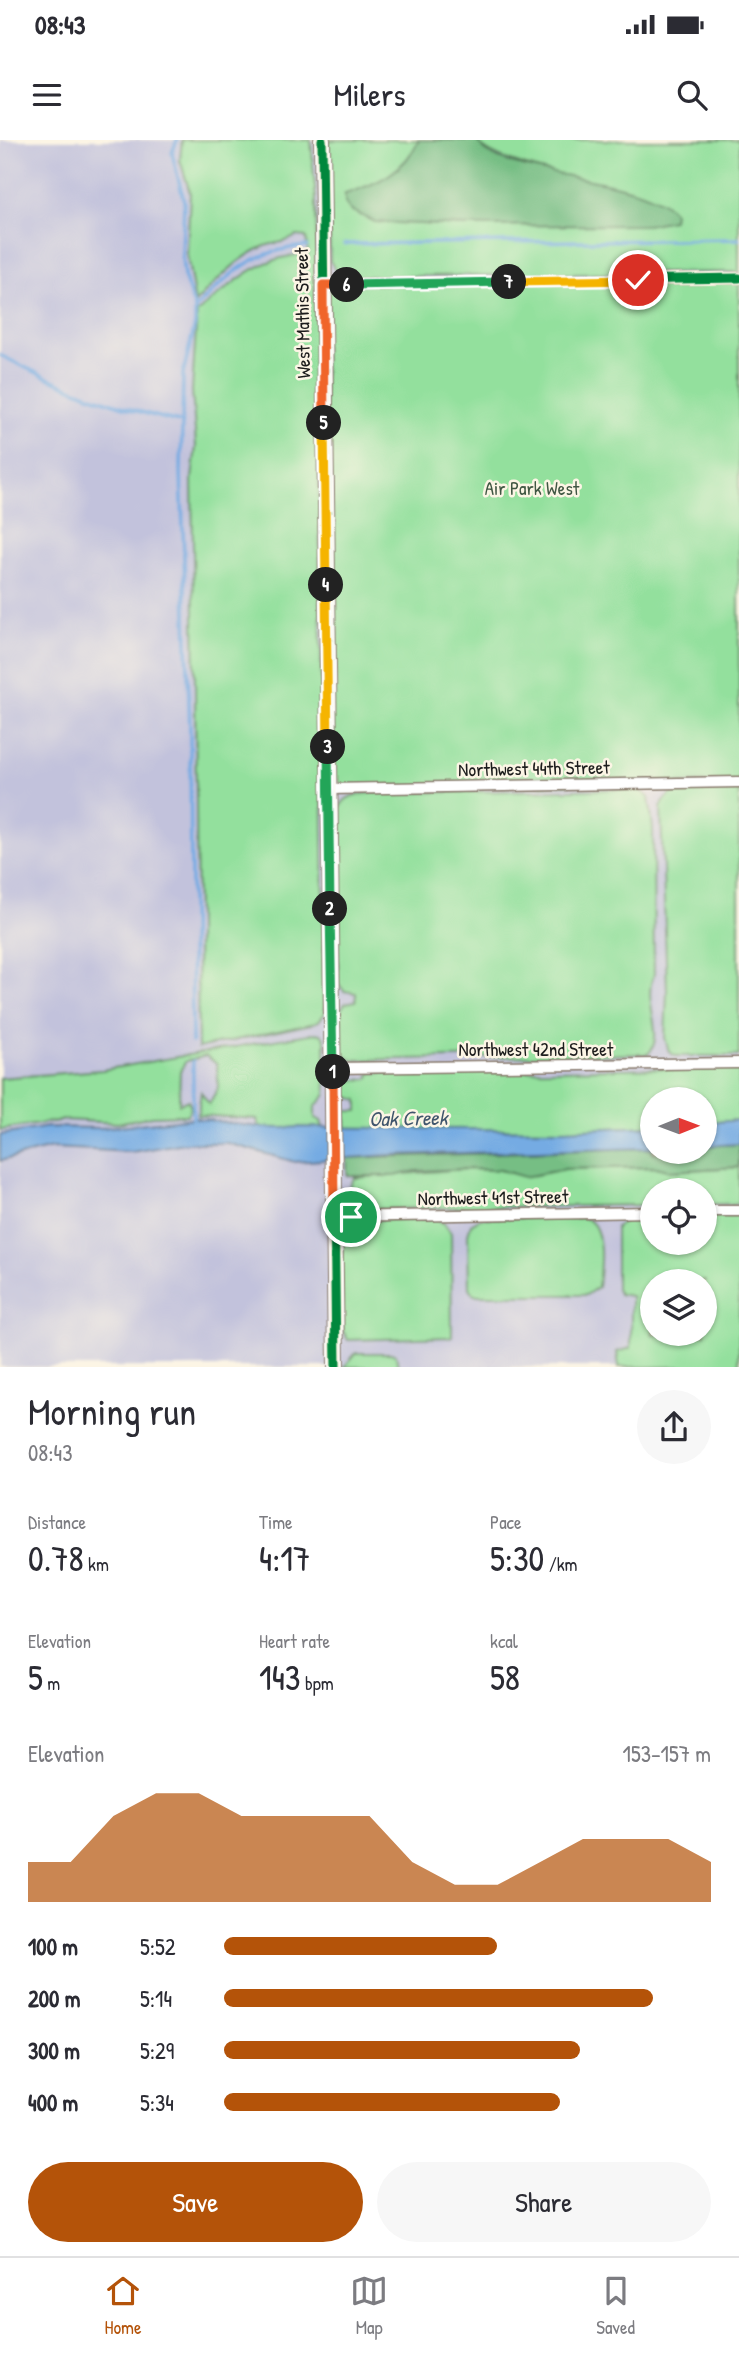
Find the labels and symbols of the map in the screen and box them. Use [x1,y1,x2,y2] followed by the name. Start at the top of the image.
[288,247,316,379] street label: West Mathis Street
[608,250,668,310] pin
[491,264,526,300] pin: 7
[330,268,364,302] pin: 6
[306,406,342,440] pin: 5
[485,475,580,501] park label: Air Park West
[308,568,344,602] pin: 4
[310,730,346,764] pin: 3
[458,754,610,782] street label: Northwest 44th Street
[312,892,348,926] pin: 2
[459,1036,614,1062] street label: Northwest 42nd Street
[316,1054,350,1090] pin: 1
[640,1087,718,1164] north arrow
[369,1103,450,1133] water label: Oak Creek
[417,1183,569,1211] street label: Northwest 41st Street
[321,1187,381,1247] pin

